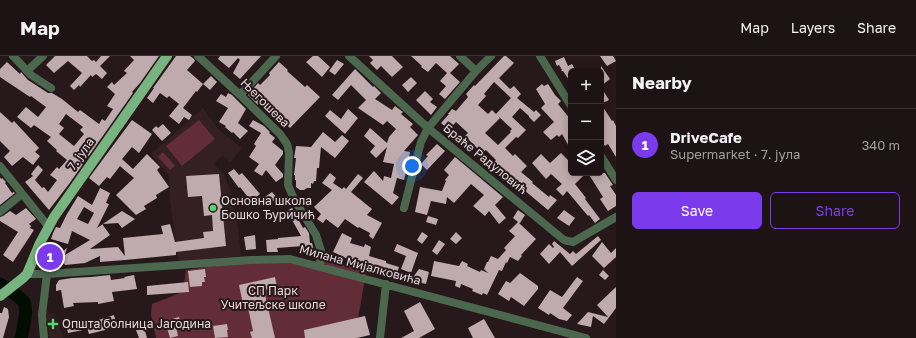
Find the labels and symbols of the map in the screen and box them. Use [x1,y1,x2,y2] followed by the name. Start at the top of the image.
[238,75,293,130] street label: Његошева
[440,120,530,197] street label: Браће Радуловић
[64,134,97,173] street label: 7. јула
[402,156,422,176] your location
[221,193,315,222] place label: Основна школа Бошко Ђуричић
[208,203,218,213] marker: Основна школа Бошко Ђуричић
[298,241,423,288] street label: Милана Мијалковића
[37,242,63,272] pin: 1
[220,283,326,312] park label: СП Парк Учитељске школе
[62,316,211,331] place label: Општа болница Јагодина
[47,318,59,330] marker: Општа болница Јагодина

